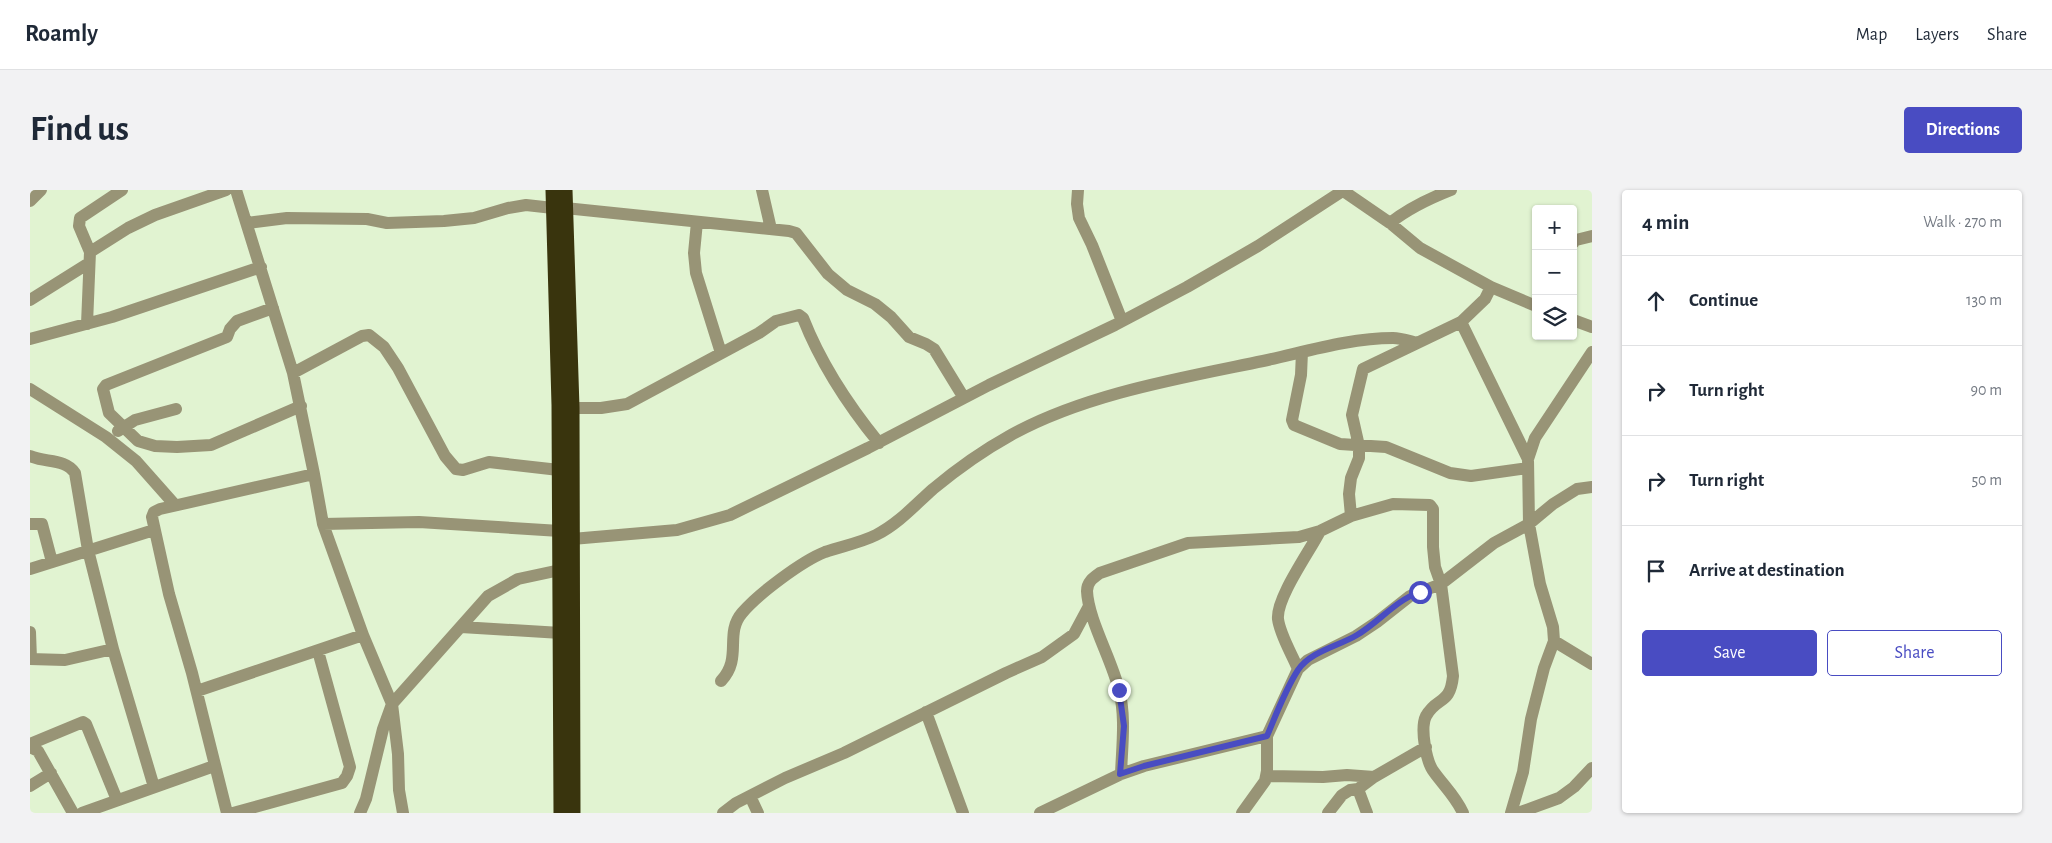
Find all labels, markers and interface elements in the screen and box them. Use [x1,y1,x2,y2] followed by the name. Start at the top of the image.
[25,22,98,46] text: Roamly
[1856,26,1887,44] text: Map
[1915,26,1959,44] text: Layers
[1987,26,2027,44] text: Share
[1904,107,2022,153] button: Directions
[30,112,129,147] text: Find us
[1532,205,1577,340] map controls
[1532,205,1577,250] button: +
[1642,212,1689,233] text: 4 min
[1923,214,2002,230] text: Walk · 270 m
[1532,250,1577,295] button: −
[1642,287,1670,315] icon: ahead
[1689,291,1758,310] text: Continue
[1966,292,2002,308] text: 130 m
[1532,295,1577,340] button: layers
[1642,377,1670,405] icon: right
[1689,381,1764,400] text: Turn right
[1971,382,2002,398] text: 90 m
[1642,467,1670,495] icon: right
[1689,471,1764,490] text: Turn right
[1971,472,2002,488] text: 50 m
[1642,557,1670,585] icon: arrive
[1689,561,1845,580] text: Arrive at destination
[1409,581,1432,604] route start
[1642,630,1817,676] button: Save
[1827,630,2002,676] button: Share
[1108,679,1131,702] route end

